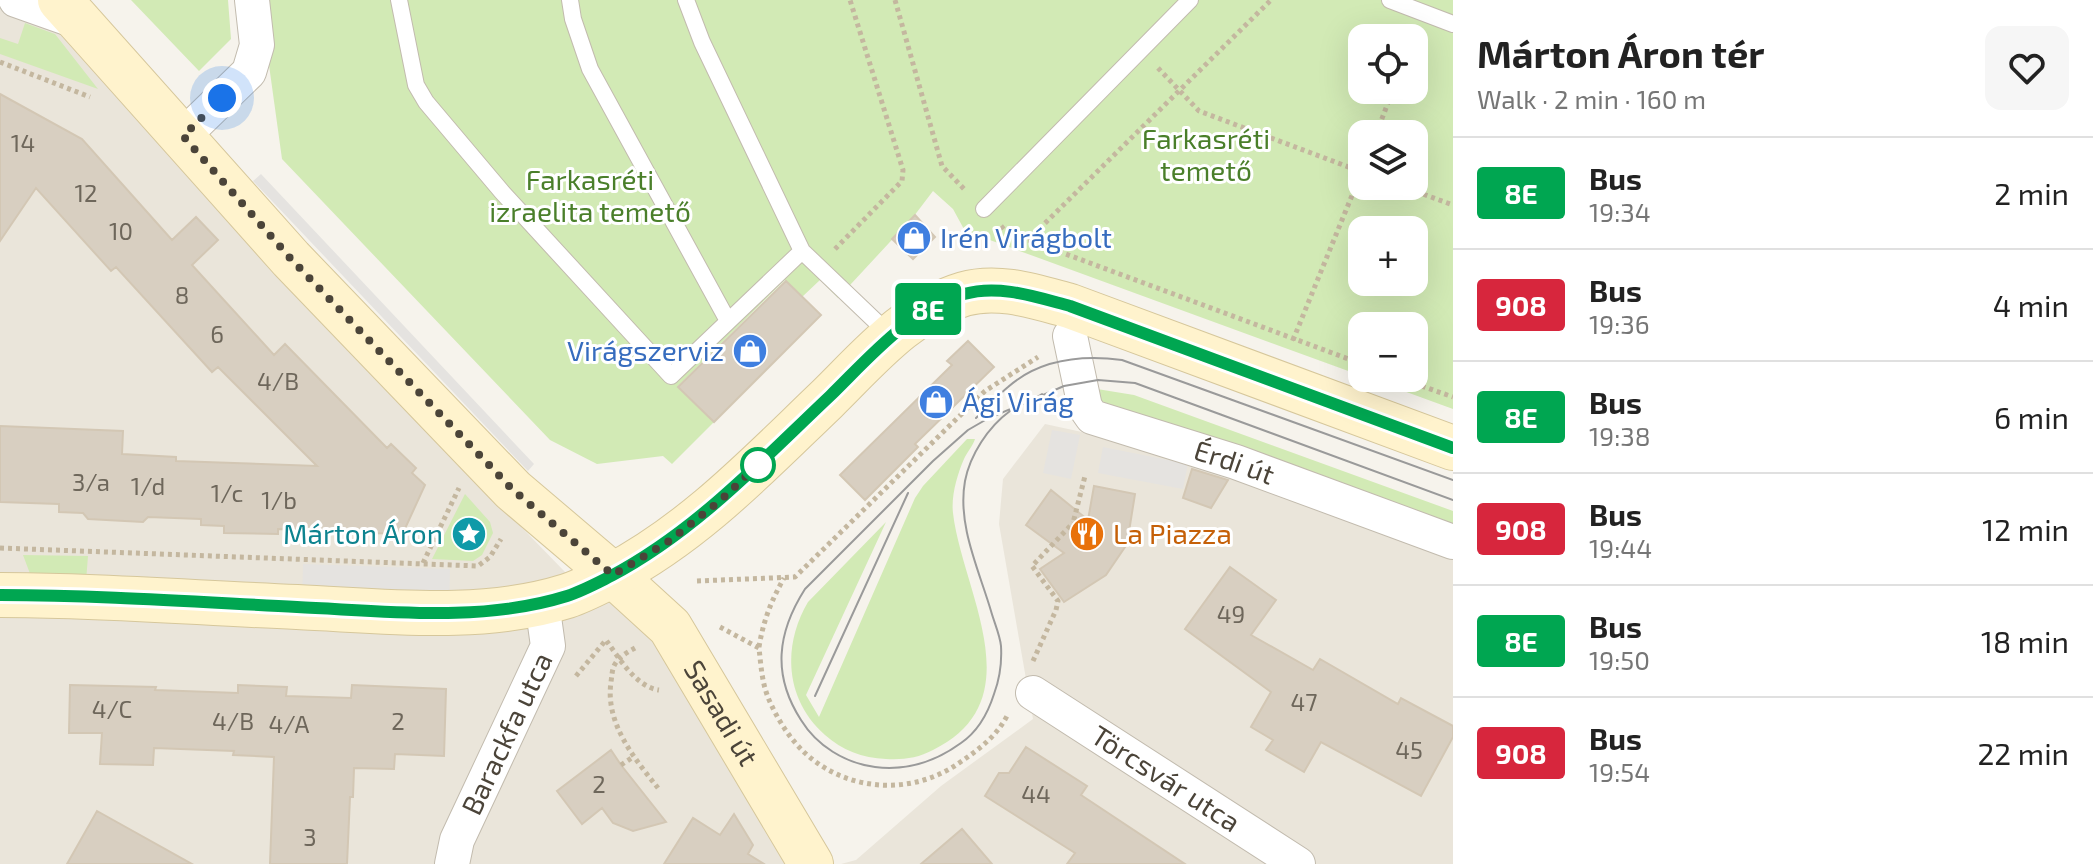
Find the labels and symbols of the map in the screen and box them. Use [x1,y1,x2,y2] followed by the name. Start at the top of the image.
[202,78,242,118] your location
[1142,121,1270,187] park label: Farkasréti temető
[11,128,35,157] house number: 14
[489,162,691,228] park label: Farkasréti izraelita temető
[74,178,98,207] house number: 12
[109,216,133,245] house number: 10
[895,219,933,257] shop icon: Irén Virágbolt
[940,220,1112,254] place label: Irén Virágbolt
[175,280,189,309] house number: 8
[892,283,964,335] line badge: 8E
[210,319,224,348] house number: 6
[731,332,769,370] shop icon: Virágszerviz
[567,333,724,367] place label: Virágszerviz
[257,366,299,395] house number: 4/B
[917,383,955,421] shop icon: Ági Virág
[962,384,1074,418] place label: Ági Virág
[1190,432,1279,491] street label: Érdi út
[741,448,775,482] unlabelled marker
[72,467,110,496] house number: 3/a
[131,471,165,500] house number: 1/d
[211,478,243,507] house number: 1/c
[261,485,297,514] house number: 1/b
[450,515,488,553] place icon: Márton Áron
[1068,515,1106,553] restaurant icon: La Piazza
[283,516,443,550] place label: Márton Áron
[1113,516,1232,550] place label: La Piazza
[1217,599,1245,628] house number: 49
[453,647,559,820] street label: Barackfa utca
[678,654,766,771] street label: Sasadi út
[1290,687,1318,716] house number: 47
[92,694,132,723] house number: 4/C
[212,706,254,735] house number: 4/B
[391,706,405,735] house number: 2
[269,709,309,738] house number: 4/A
[1085,717,1247,838] street label: Törcsvár utca
[1395,735,1423,764] house number: 45
[592,769,606,798] house number: 2
[1021,779,1051,808] house number: 44
[303,822,317,851] house number: 3

